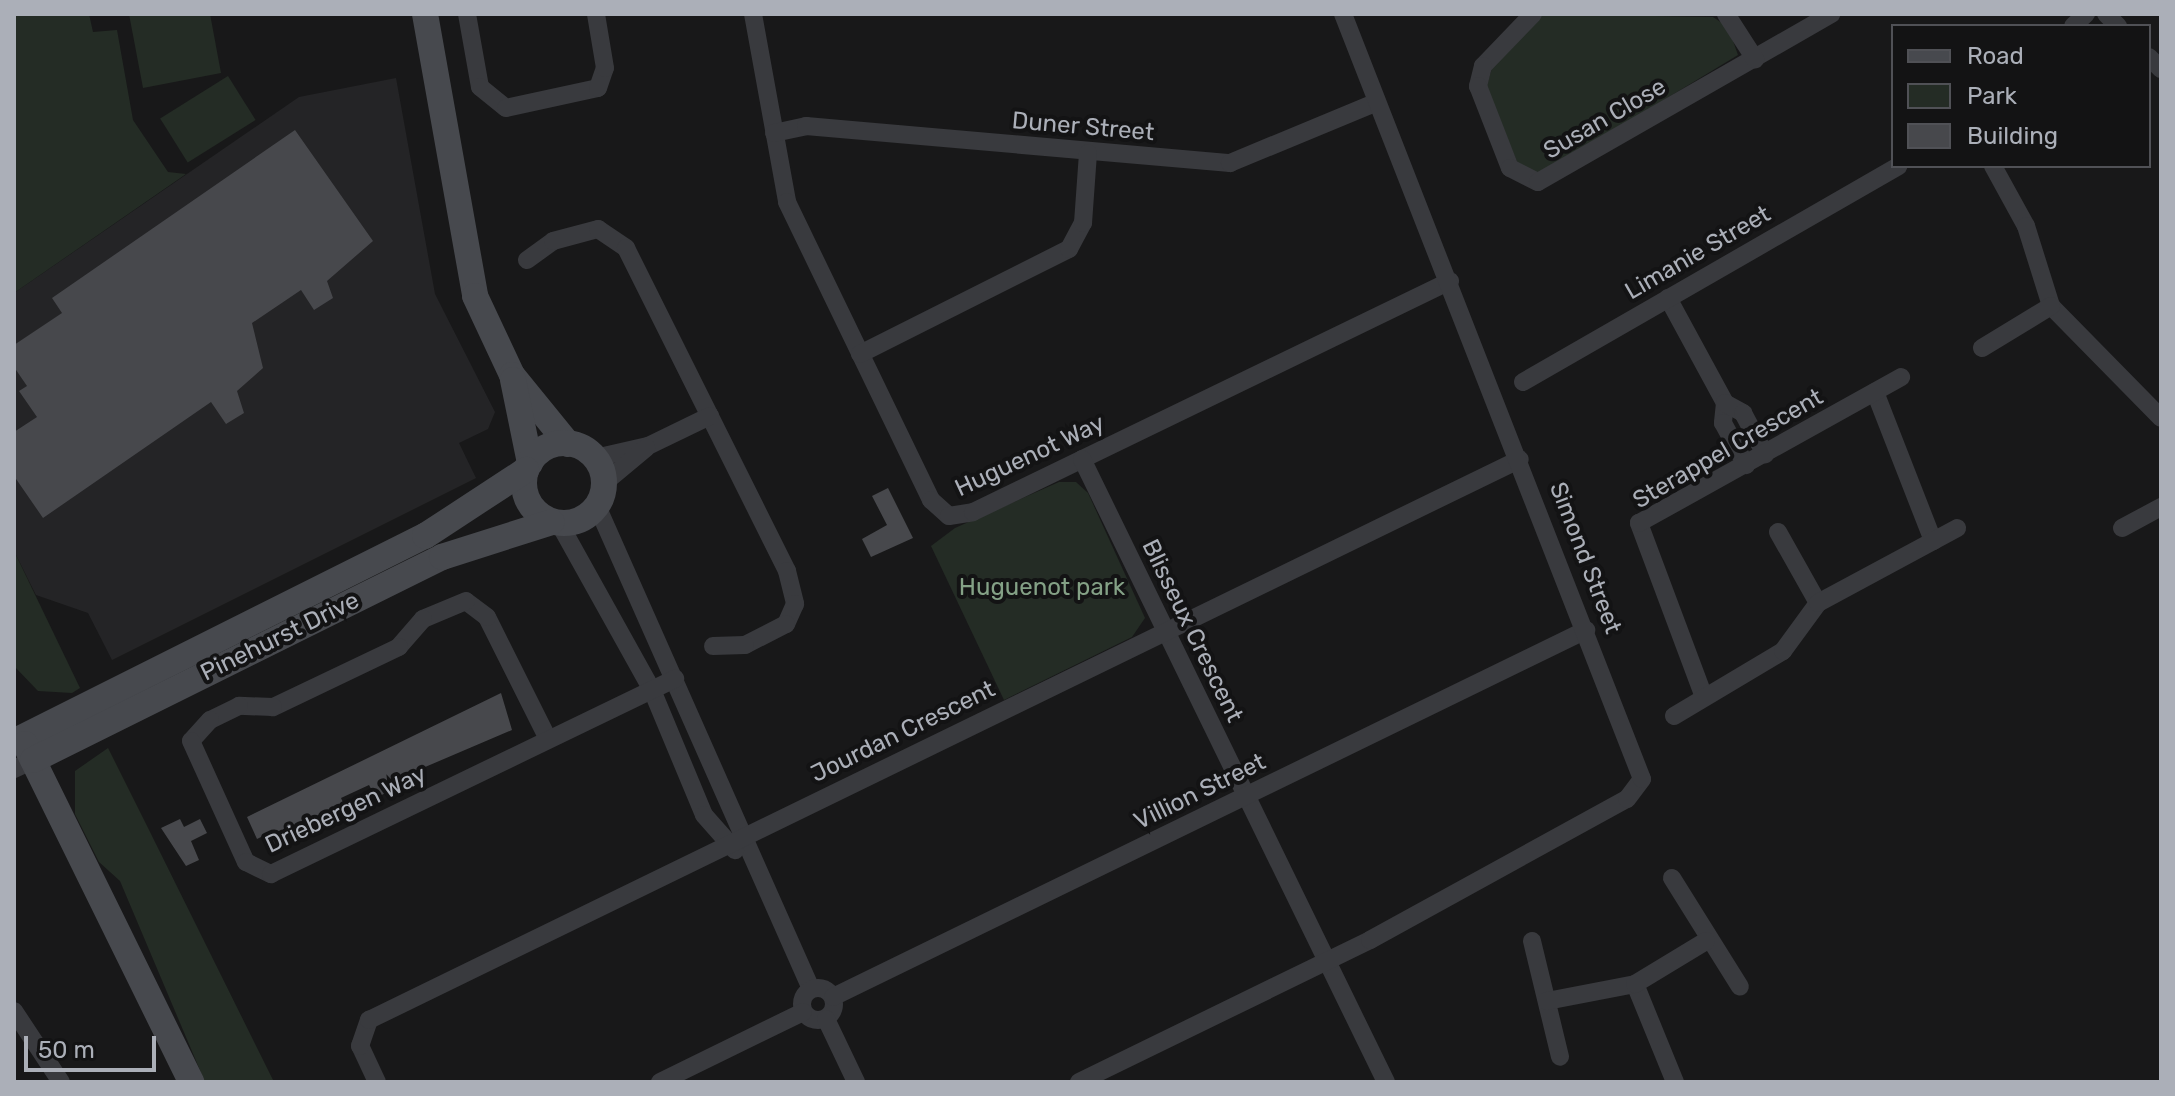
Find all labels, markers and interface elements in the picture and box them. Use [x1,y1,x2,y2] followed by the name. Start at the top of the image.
[1891,24,2151,168] legend
[1967,42,2024,70] text: Road
[1539,72,1671,166] street label: Susan Close
[1967,82,2017,110] text: Park
[1010,106,1156,148] street label: Duner Street
[1967,122,2058,150] text: Building
[1620,200,1776,306] street label: Limanie Street
[1628,383,1828,515] street label: Sterappel Crescent
[950,409,1110,503] street label: Huguenot Way
[1543,478,1627,638] street label: Simond Street
[1135,535,1249,727] street label: Blisseux Crescent
[959,574,1125,602] park label: Huguenot park
[196,586,364,688] street label: Pinehurst Drive
[806,675,1000,789] street label: Jourdan Crescent
[1130,748,1270,836] street label: Villion Street
[261,760,431,860] street label: Driebergen Way
[28,1020,160,1070] scale bar
[38,1036,95,1064] text: 50 m

